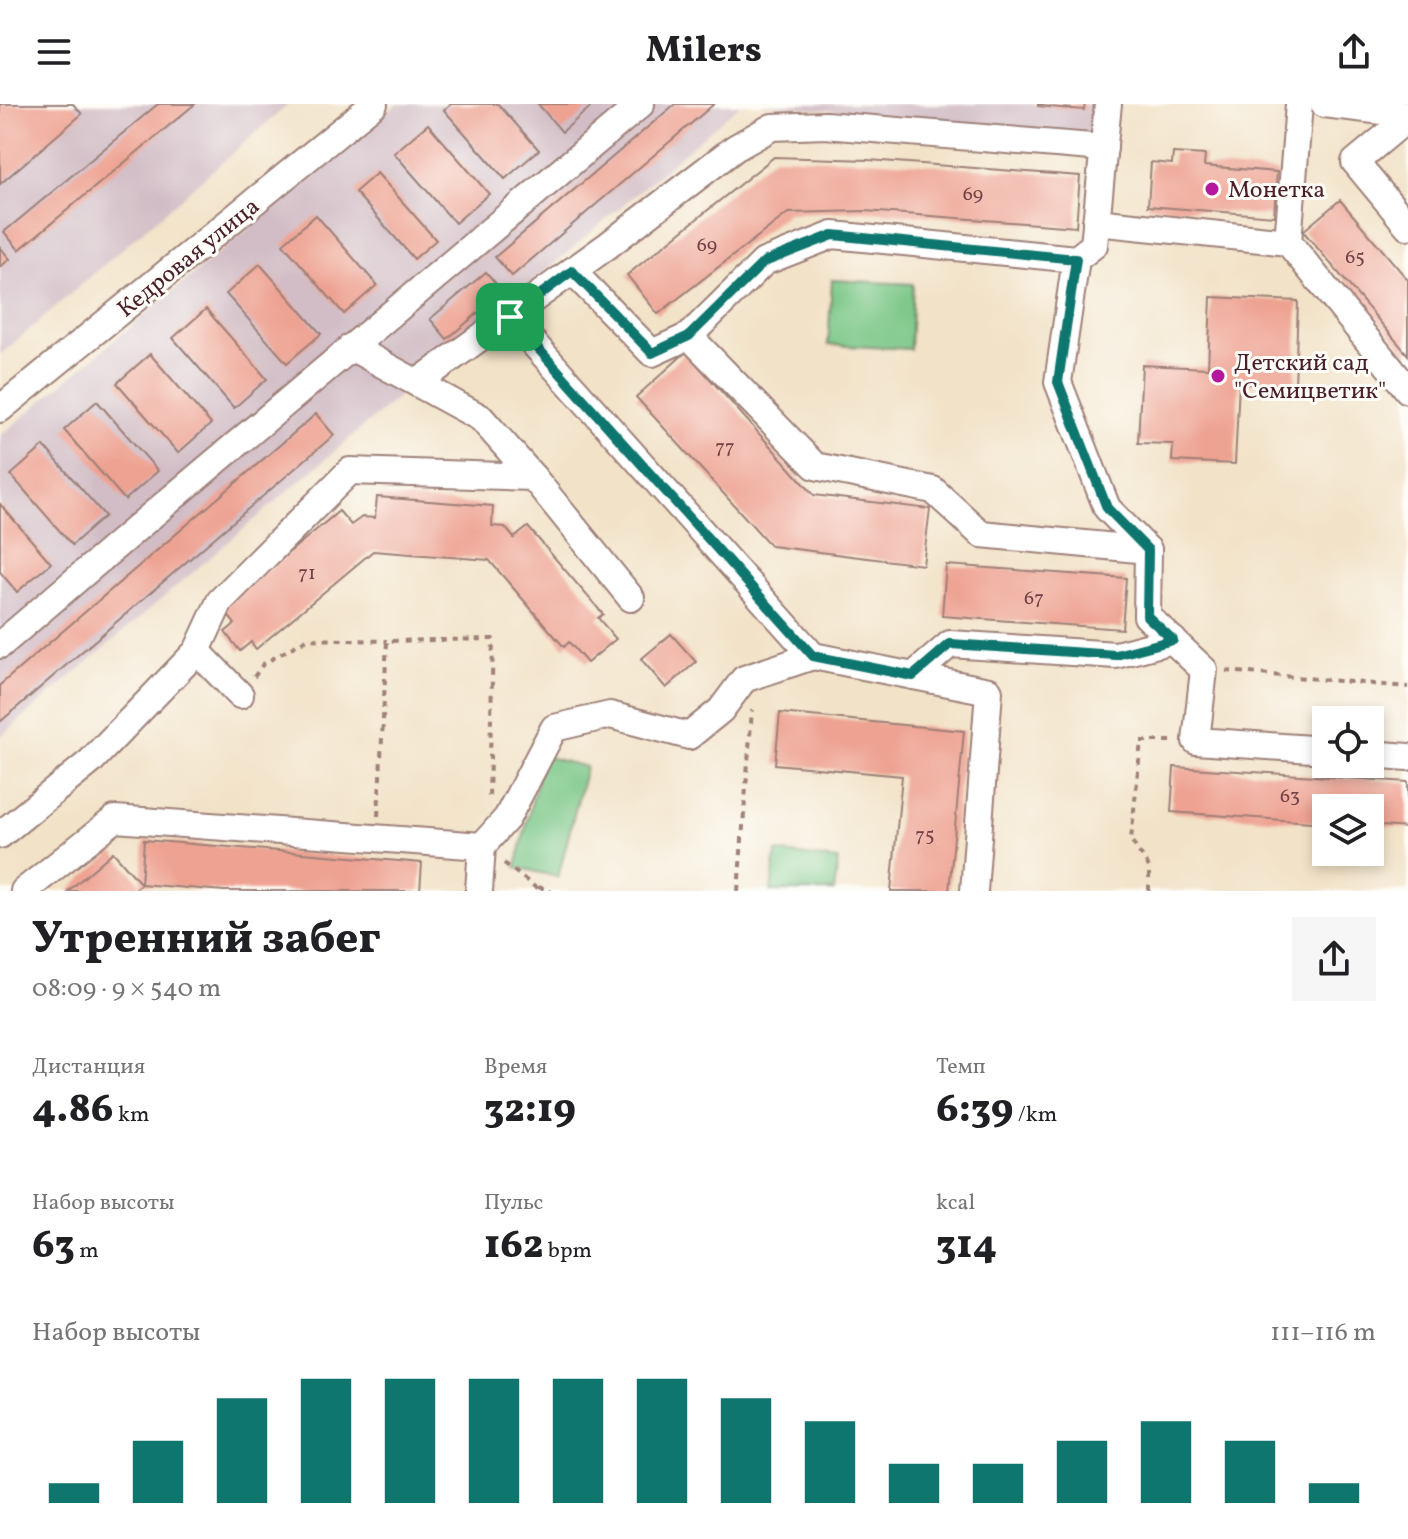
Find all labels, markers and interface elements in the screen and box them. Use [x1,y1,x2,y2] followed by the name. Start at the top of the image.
[646,27,762,77] text: Milers
[32,30,76,74] icon: menu
[1332,30,1376,74] icon: share
[1228,174,1325,208] place label: Монетка
[1203,180,1221,198] marker: Монетка
[963,181,983,209] house number: 69
[111,190,268,327] street label: Кедровая улица
[697,232,717,260] house number: 69
[1345,244,1365,272] house number: 65
[476,283,544,351] pin
[488,295,532,339] icon: arrive
[1234,347,1386,409] place label: Детский сад "Семицветик"
[1209,367,1227,385] marker: Детский сад "Семицветик"
[715,434,735,462] house number: 77
[298,560,316,588] house number: 71
[1024,585,1044,613] house number: 67
[1312,706,1384,866] map controls
[1312,706,1384,778] button: locate
[1280,783,1300,811] house number: 63
[1312,794,1384,866] button: layers
[915,822,935,850] house number: 75
[32,910,381,971] text: Утренний забег
[1292,917,1376,1001] button: share
[32,971,221,1007] text: 08:09 · 9 × 540 m
[32,1052,145,1083] text: Дистанция
[484,1052,547,1083] text: Время
[936,1052,986,1083] text: Темп
[32,1083,114,1139] text: 4.86
[484,1083,576,1139] text: 32:19
[936,1083,1013,1139] text: 6:39
[114,1100,149,1131] text: km
[1013,1100,1057,1131] text: /km
[32,1188,175,1219] text: Набор высоты
[484,1188,543,1219] text: Пульс
[936,1188,975,1219] text: kcal
[32,1219,75,1275] text: 63
[484,1219,543,1275] text: 162
[936,1219,997,1275] text: 314
[75,1236,99,1267] text: m
[543,1236,592,1267] text: bpm
[32,1315,200,1351] text: Набор высоты
[1270,1315,1376,1351] text: 111–116 m

